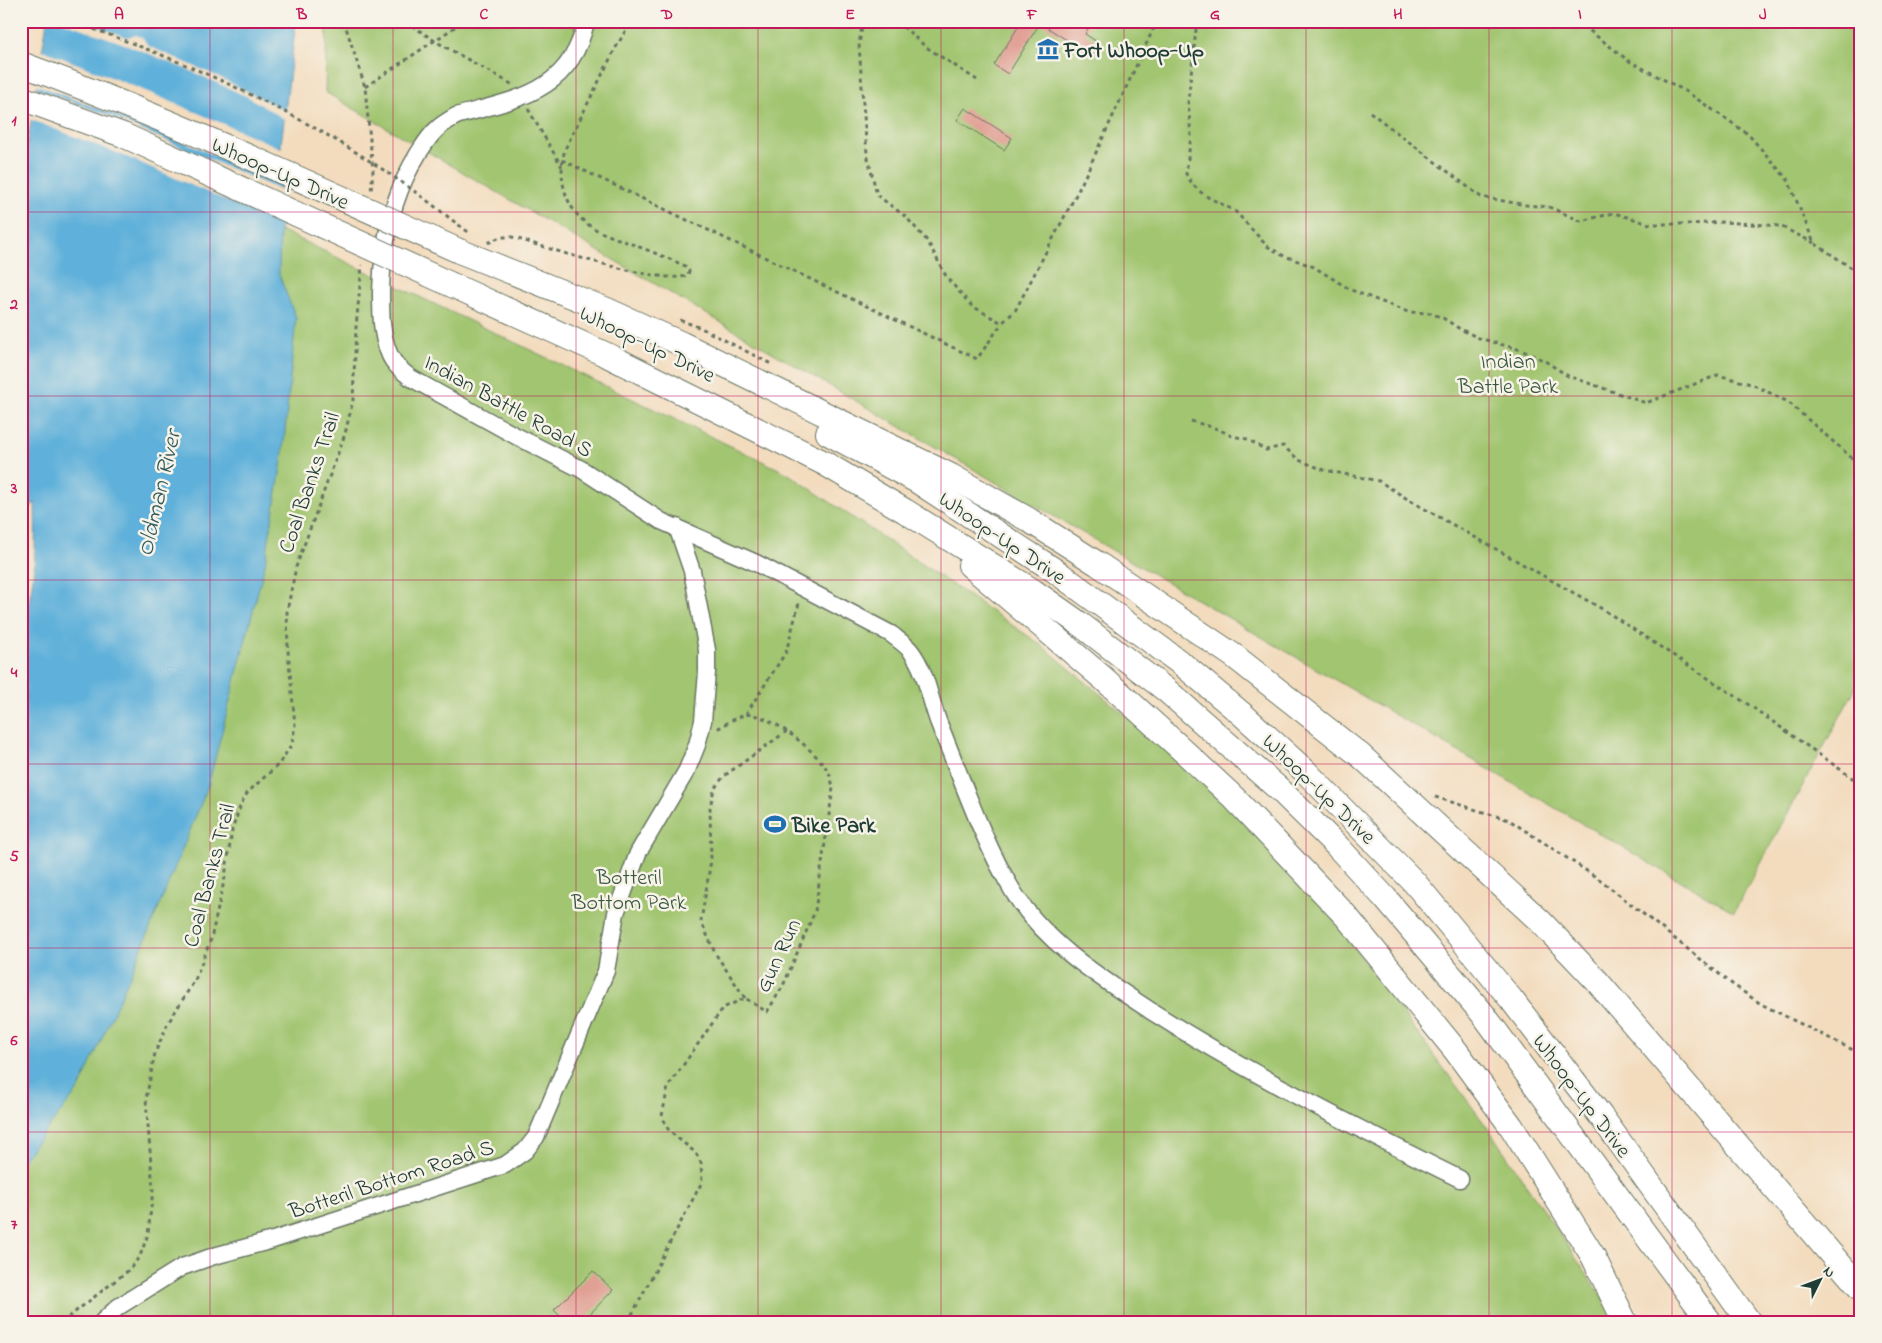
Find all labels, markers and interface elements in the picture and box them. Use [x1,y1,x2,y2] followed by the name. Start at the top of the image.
[114,3,124,27] text: A
[296,3,308,27] text: B
[480,3,489,27] text: C
[660,3,673,27] text: D
[845,3,855,27] text: E
[1026,3,1038,27] text: F
[1210,3,1220,27] text: G
[1393,3,1403,27] text: H
[1578,3,1582,27] text: I
[1759,3,1767,27] text: J
[1035,36,1061,62] museum icon: Fort Whoop-Up
[1063,36,1204,68] place label: Fort Whoop-Up
[11,109,17,133] text: 1
[206,130,354,219] street label: Whoop-Up Drive
[9,293,18,317] text: 2
[573,299,720,393] street label: Whoop-Up Drive
[1457,347,1558,404] park label: Indian Battle Park
[417,348,598,467] street label: Indian Battle Road S
[272,408,350,558] street label: Coal Banks Trail
[129,425,193,560] water label: Oldman River
[10,477,18,501] text: 3
[931,485,1072,594] street label: Whoop-Up Drive
[10,661,18,685] text: 4
[1254,727,1382,853] street label: Whoop-Up Drive
[176,800,245,951] street label: Coal Banks Trail
[762,811,788,837] sports icon: Bike Park
[791,811,877,843] place label: Bike Park
[9,845,19,869] text: 5
[571,863,687,920] park label: Botteril Bottom Park
[749,914,811,998] street label: Gun Run
[1523,1028,1638,1166] street label: Whoop-Up Drive
[9,1029,18,1053] text: 6
[285,1133,498,1229] street label: Botteril Bottom Road S
[11,1213,18,1237] text: 7
[1794,1256,1844,1306] north arrow
[1818,1262,1840,1283] text: N

